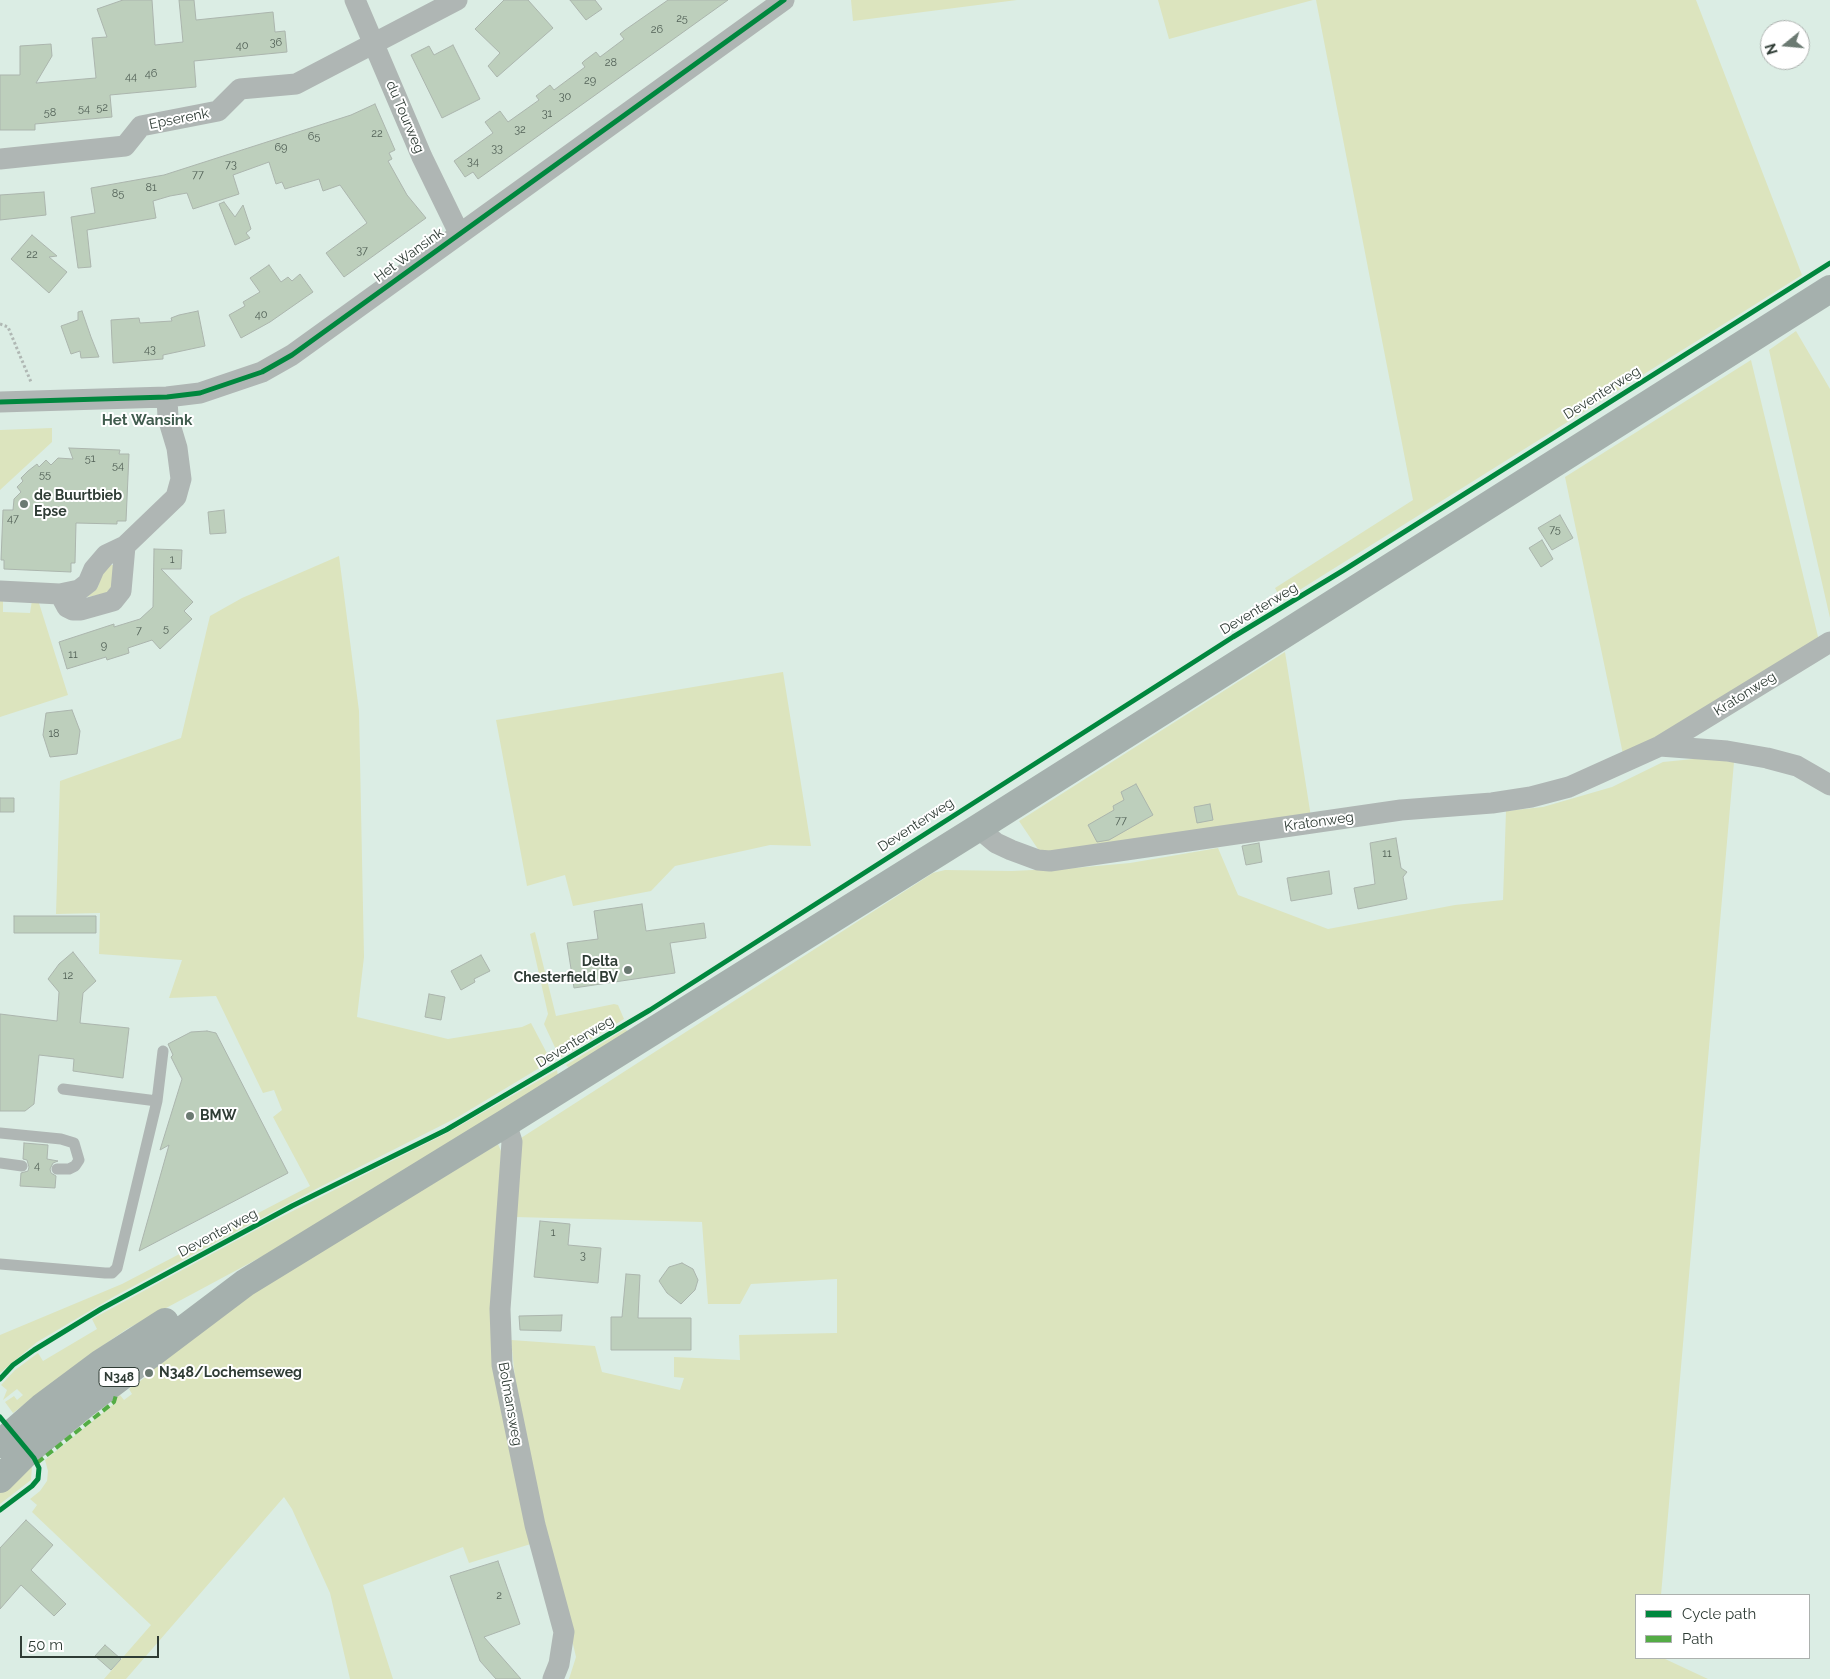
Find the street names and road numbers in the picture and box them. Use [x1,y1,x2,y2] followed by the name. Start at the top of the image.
[382,78,428,156] street label: du Tourweg
[148,105,210,133] street label: Epserenk
[371,224,447,286] street label: Het Wansink
[1561,363,1643,423] street label: Deventerweg
[1217,579,1301,639] street label: Deventerweg
[1711,668,1779,720] street label: Kratonweg
[875,794,957,856] street label: Deventerweg
[1283,809,1355,835] street label: Kratonweg
[533,1012,617,1072] street label: Deventerweg
[176,1205,260,1261] street label: Deventerweg
[494,1361,526,1447] street label: Bolmansweg
[99,1368,139,1386] road number: N348

